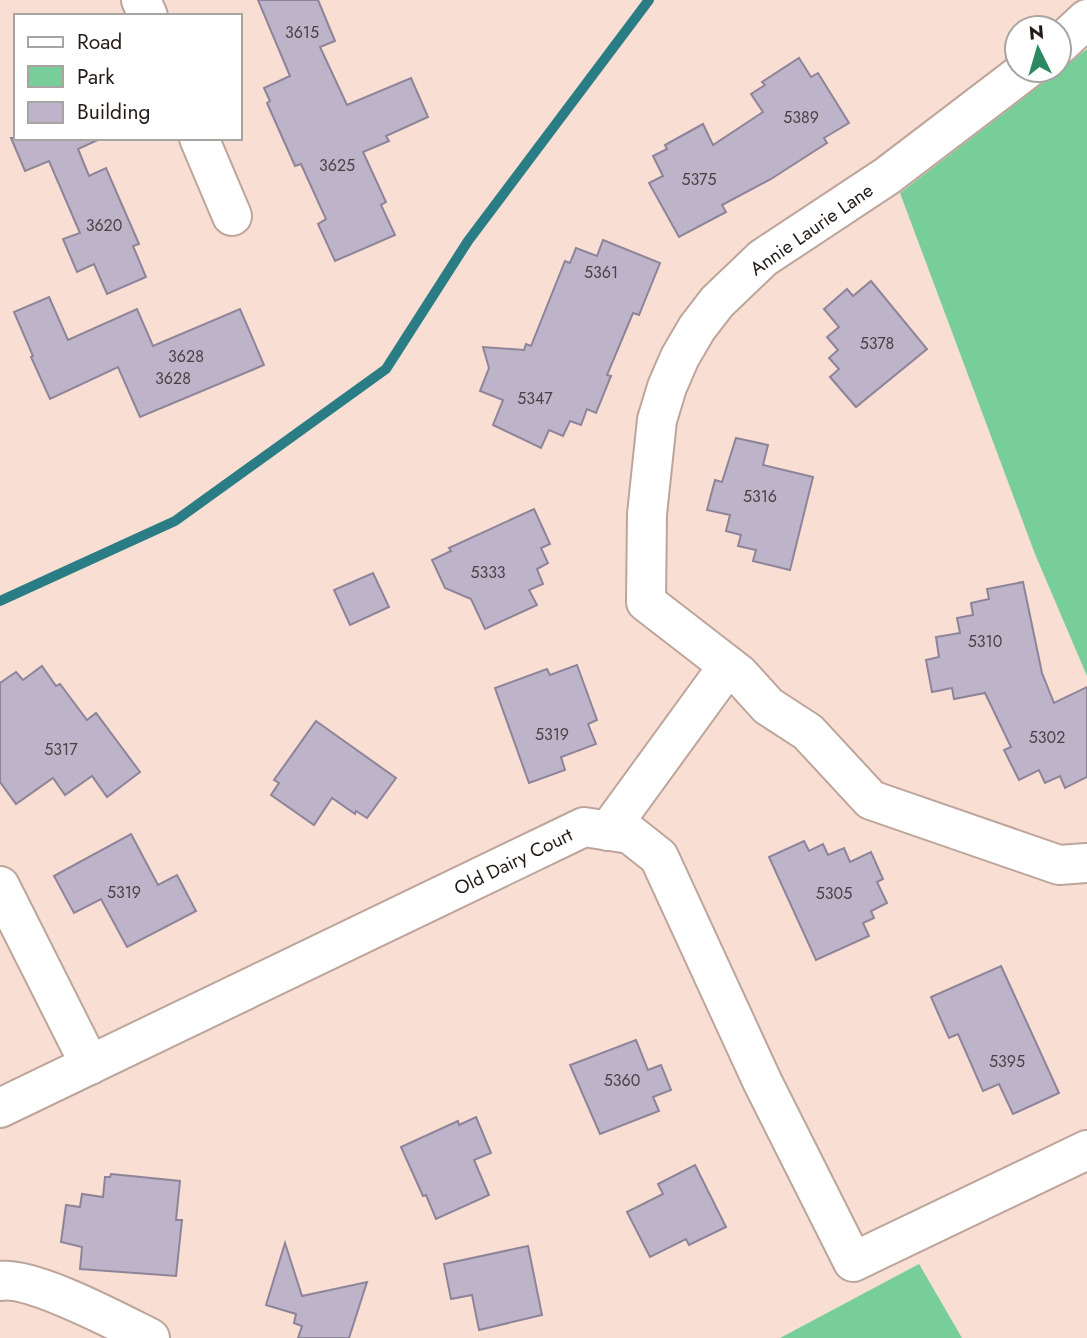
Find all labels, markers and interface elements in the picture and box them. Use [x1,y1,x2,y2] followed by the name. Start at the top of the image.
[14,14,242,140] legend
[1003,14,1073,84] north arrow
[1028,18,1045,47] text: N
[285,21,319,44] house number: 3615
[77,27,122,57] text: Road
[77,62,115,92] text: Park
[77,97,150,127] text: Building
[783,106,819,129] house number: 5389
[319,154,355,177] house number: 3625
[682,168,716,191] house number: 5375
[744,177,879,282] street label: Annie Laurie Lane
[86,214,122,237] house number: 3620
[584,261,618,284] house number: 5361
[860,332,894,355] house number: 5378
[168,345,204,368] house number: 3628
[155,367,191,390] house number: 3628
[517,387,553,410] house number: 5347
[743,485,777,508] house number: 5316
[470,561,506,584] house number: 5333
[968,630,1002,653] house number: 5310
[535,723,569,746] house number: 5319
[1029,726,1065,749] house number: 5302
[44,738,78,761] house number: 5317
[450,821,577,902] street label: Old Dairy Court
[107,881,141,904] house number: 5319
[816,882,852,905] house number: 5305
[989,1050,1025,1073] house number: 5395
[604,1069,640,1092] house number: 5360

